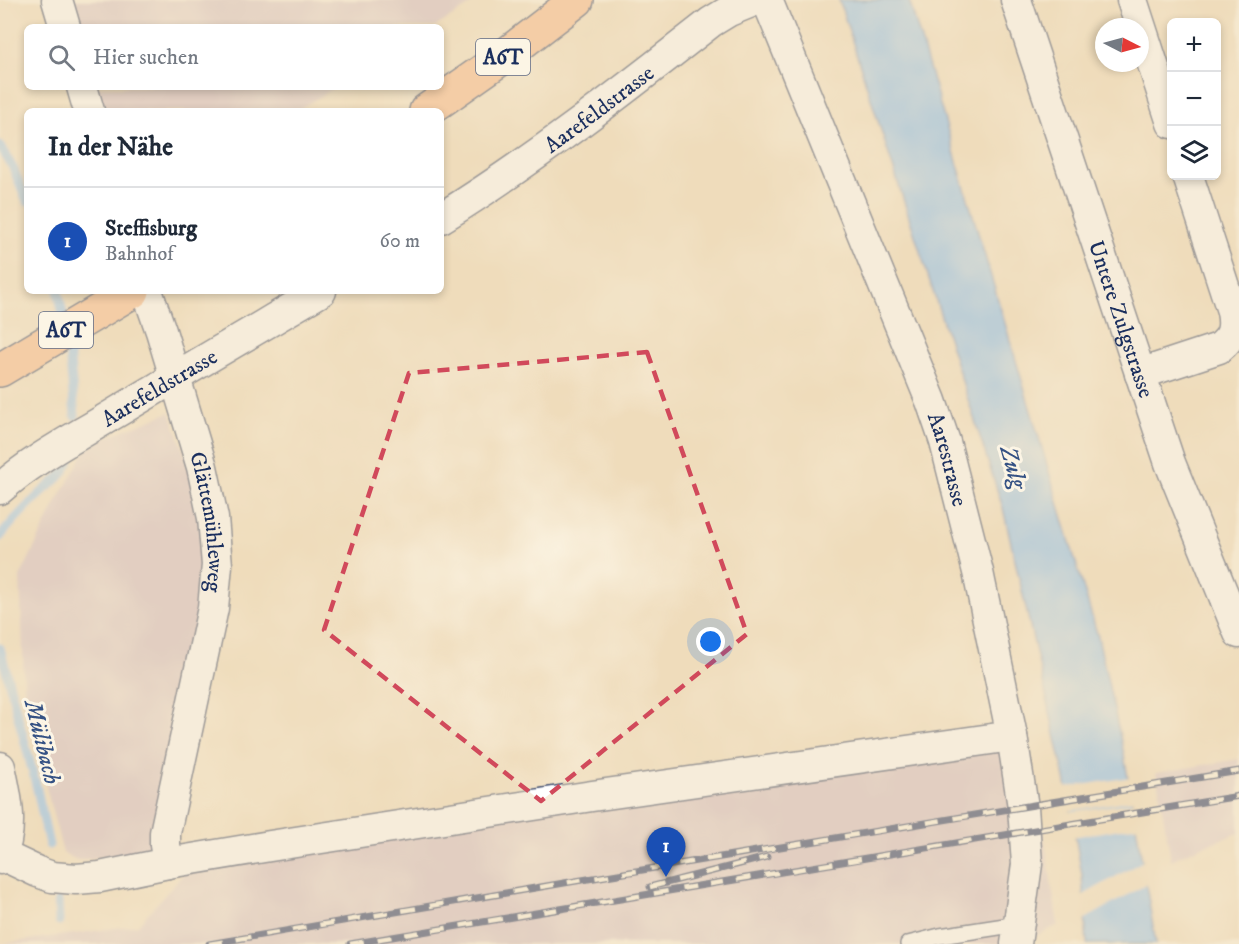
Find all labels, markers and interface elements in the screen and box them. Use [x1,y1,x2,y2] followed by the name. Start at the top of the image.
[1095,18,1149,72] north arrow
[1167,18,1221,180] map controls
[1167,18,1221,72] button: +
[24,24,444,90] search box
[476,39,530,75] road number: A6T
[45,41,78,74] icon: search
[93,44,199,71] text: Hier suchen
[539,60,660,159] street label: Aarefeldstrasse
[1167,72,1221,126] button: −
[1167,126,1221,180] button: layers
[48,131,173,164] text: In der Nähe
[105,215,197,242] text: Steffisburg
[64,229,71,254] text: 1
[380,229,420,254] text: 60 m
[1082,237,1159,401] street label: Untere Zulgstrasse
[105,242,174,267] text: Bahnhof
[39,312,93,348] road number: A6T
[97,343,222,433] street label: Aarefeldstrasse
[921,409,973,509] street label: Aarestrasse
[992,441,1034,494] water label: Zulg
[183,448,230,594] street label: Glättemühleweg
[696,627,725,656] your location
[17,695,67,788] water label: Mülibach
[646,828,686,877] pin: 1

